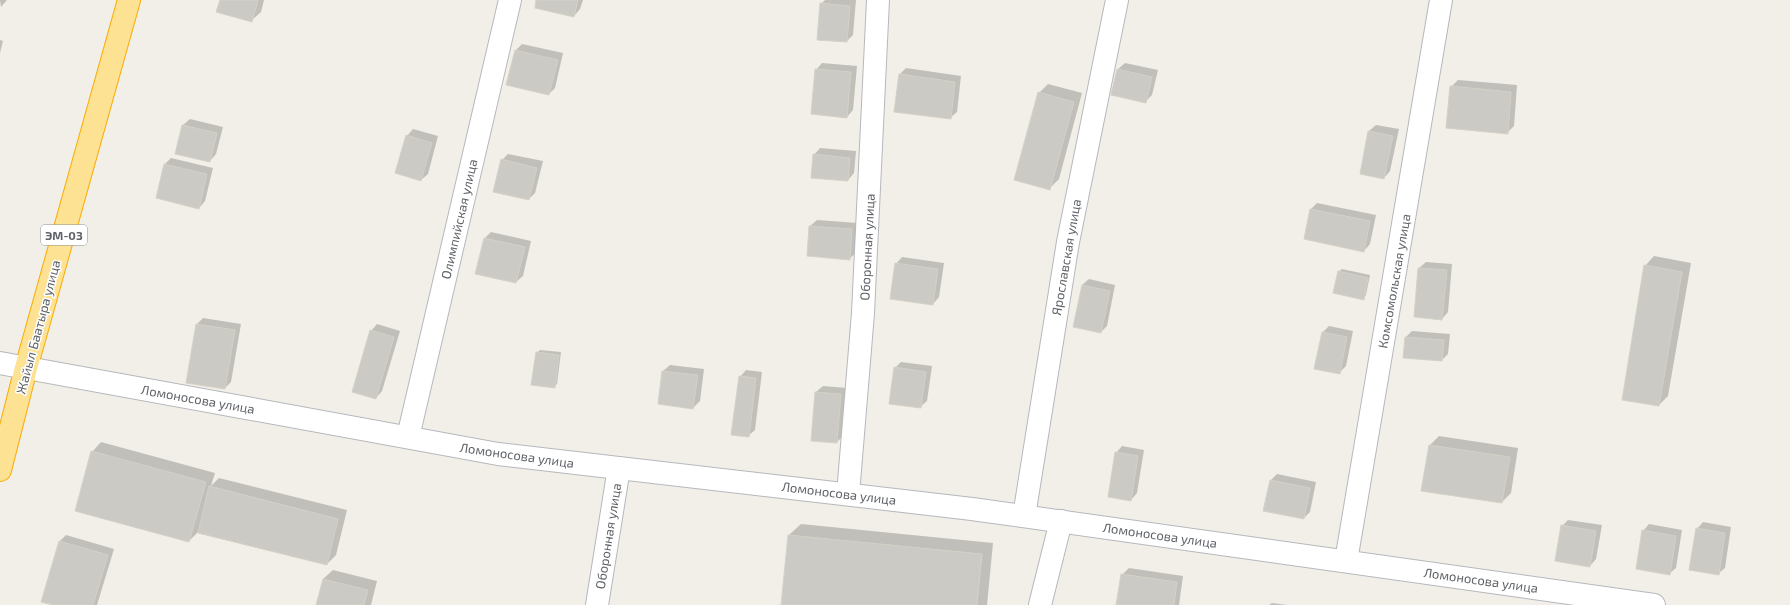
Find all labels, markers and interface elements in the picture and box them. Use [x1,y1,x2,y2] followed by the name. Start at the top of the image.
[437,157,481,281] street label: Олимпийская улица
[856,193,878,301] street label: Оборонная улица
[1048,198,1084,316] street label: Ярославская улица
[1374,212,1414,350] street label: Комсомольская улица
[41,225,87,245] road number: ЭМ-03
[12,258,64,396] street label: Жайыл Баатыра улица
[140,381,256,417] street label: Ломоносова улица
[459,439,575,471] street label: Ломоносова улица
[781,478,897,508] street label: Ломоносова улица
[592,482,624,590] street label: Оборонная улица
[1102,519,1218,551] street label: Ломоносова улица
[1423,564,1539,596] street label: Ломоносова улица

